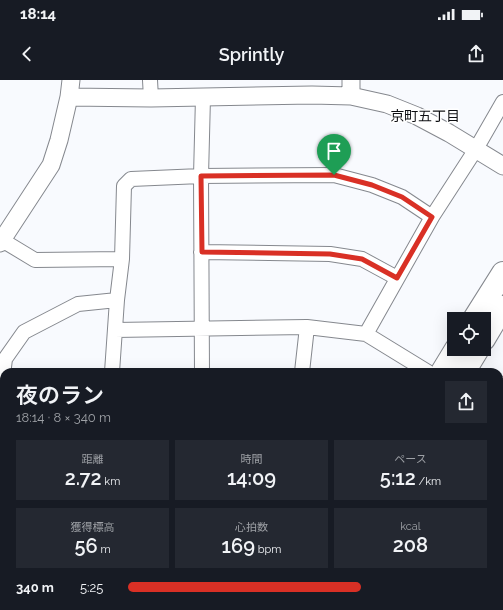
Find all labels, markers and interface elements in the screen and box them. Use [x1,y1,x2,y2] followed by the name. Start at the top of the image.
[20,5,56,23] text: 18:14
[16,43,38,65] icon: back
[465,43,487,65] icon: share
[219,44,284,65] text: Sprintly
[390,108,460,124] district label: 京町五丁目
[317,134,351,175] pin
[323,140,345,162] icon: arrive
[447,312,491,356] map controls
[447,312,491,356] button: locate
[445,381,487,423] button: share
[16,382,104,408] text: 夜のラン
[16,410,111,425] text: 18:14 · 8 × 340 m
[82,453,104,466] text: 距離
[241,453,263,466] text: 時間
[394,453,427,466] text: ペース
[65,466,102,490] text: 2.72
[227,466,276,490] text: 14:09
[380,466,416,490] text: 5:12
[102,475,120,488] text: km
[416,475,441,488] text: /km
[400,520,421,533] text: kcal
[71,521,115,534] text: 獲得標高
[235,521,268,534] text: 心拍数
[393,533,428,557] text: 208
[74,534,98,558] text: 56
[222,534,255,558] text: 169
[98,543,111,556] text: m
[255,543,281,556] text: bpm
[16,580,54,595] text: 340 m
[80,580,103,595] text: 5:25

